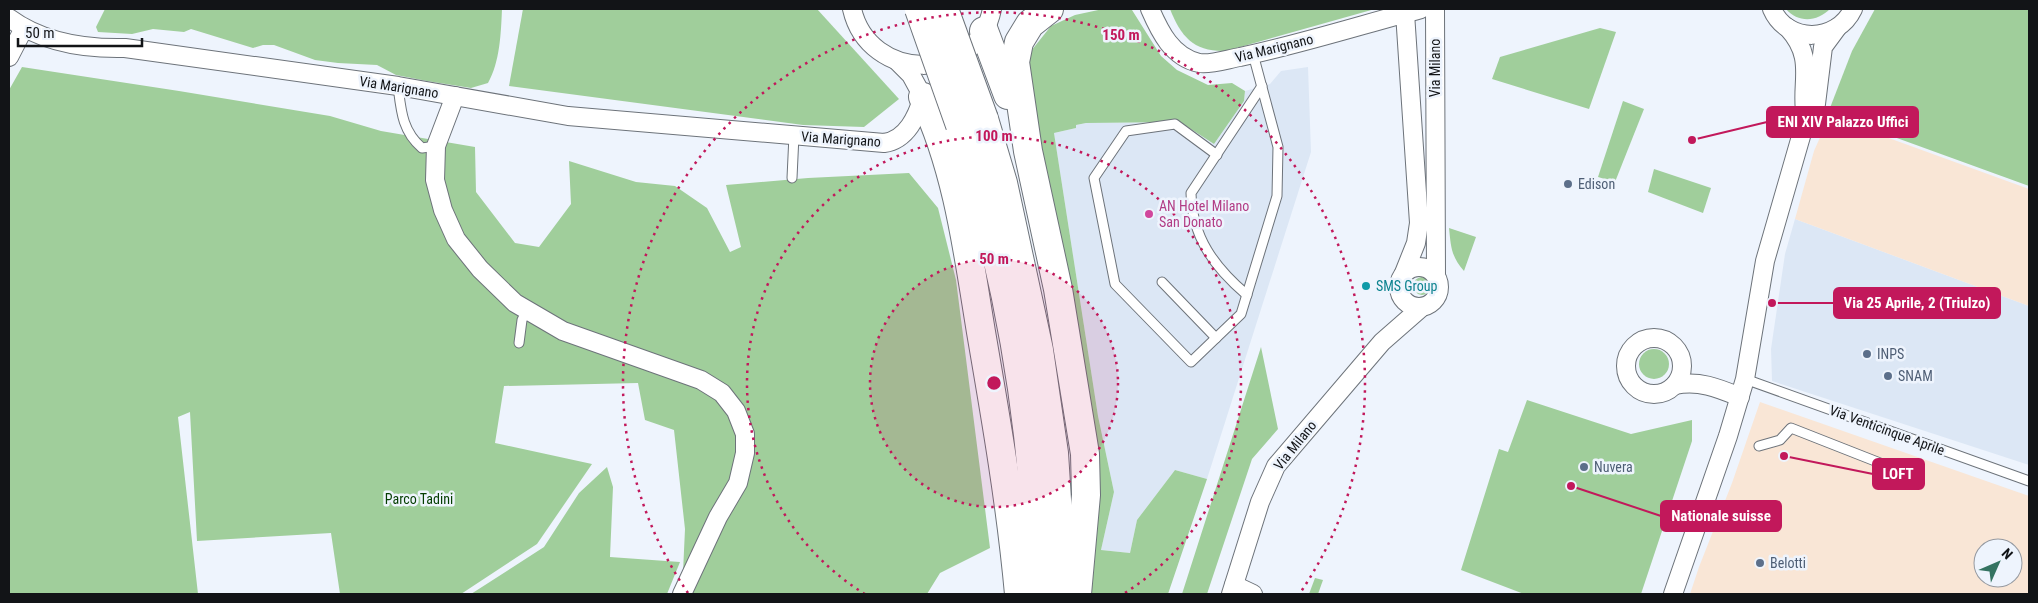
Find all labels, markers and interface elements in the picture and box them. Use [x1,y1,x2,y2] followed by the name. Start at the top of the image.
[18,15,141,47] scale bar
[25,24,55,42] text: 50 m
[1102,26,1140,44] text: 150 m
[1233,31,1315,65] street label: Via Marignano
[1427,39,1443,97] street label: Via Milano
[358,73,440,101] street label: Via Marignano
[1767,107,1918,137] callout: ENI XIV Palazzo Uffici
[1778,113,1908,131] text: ENI XIV Palazzo Uffici
[975,127,1013,145] text: 100 m
[801,128,881,150] street label: Via Marignano
[1578,176,1615,192] place label: Edison
[1562,178,1574,190] marker: Edison
[1159,198,1249,230] place label: AN Hotel Milano San Donato
[1143,208,1155,220] marker: AN Hotel Milano San Donato
[979,250,1009,268] text: 50 m
[1376,278,1438,294] place label: SMS Group
[1360,280,1372,292] marker: SMS Group
[1834,288,2000,318] callout: Via 25 Aprile, 2 (Triulzo)
[1844,294,1991,312] text: Via 25 Aprile, 2 (Triulzo)
[1877,346,1904,362] place label: INPS
[1861,348,1873,360] marker: INPS
[1898,368,1933,384] place label: SNAM
[1882,370,1894,382] marker: SNAM
[985,374,1003,392] centre of rings
[1827,402,1947,458] street label: Via Venticinque Aprile
[1270,417,1320,473] street label: Via Milano
[1594,459,1633,475] place label: Nuvera
[1873,459,1924,489] callout: LOFT
[1578,461,1590,473] marker: Nuvera
[1882,465,1914,483] text: LOFT
[385,491,453,507] park label: Parco Tadini
[1661,501,1781,531] callout: Nationale suisse
[1671,507,1771,525] text: Nationale suisse
[1973,538,2023,588] north arrow
[1999,545,2016,562] text: N
[1770,555,1806,571] place label: Belotti
[1754,557,1766,569] marker: Belotti

